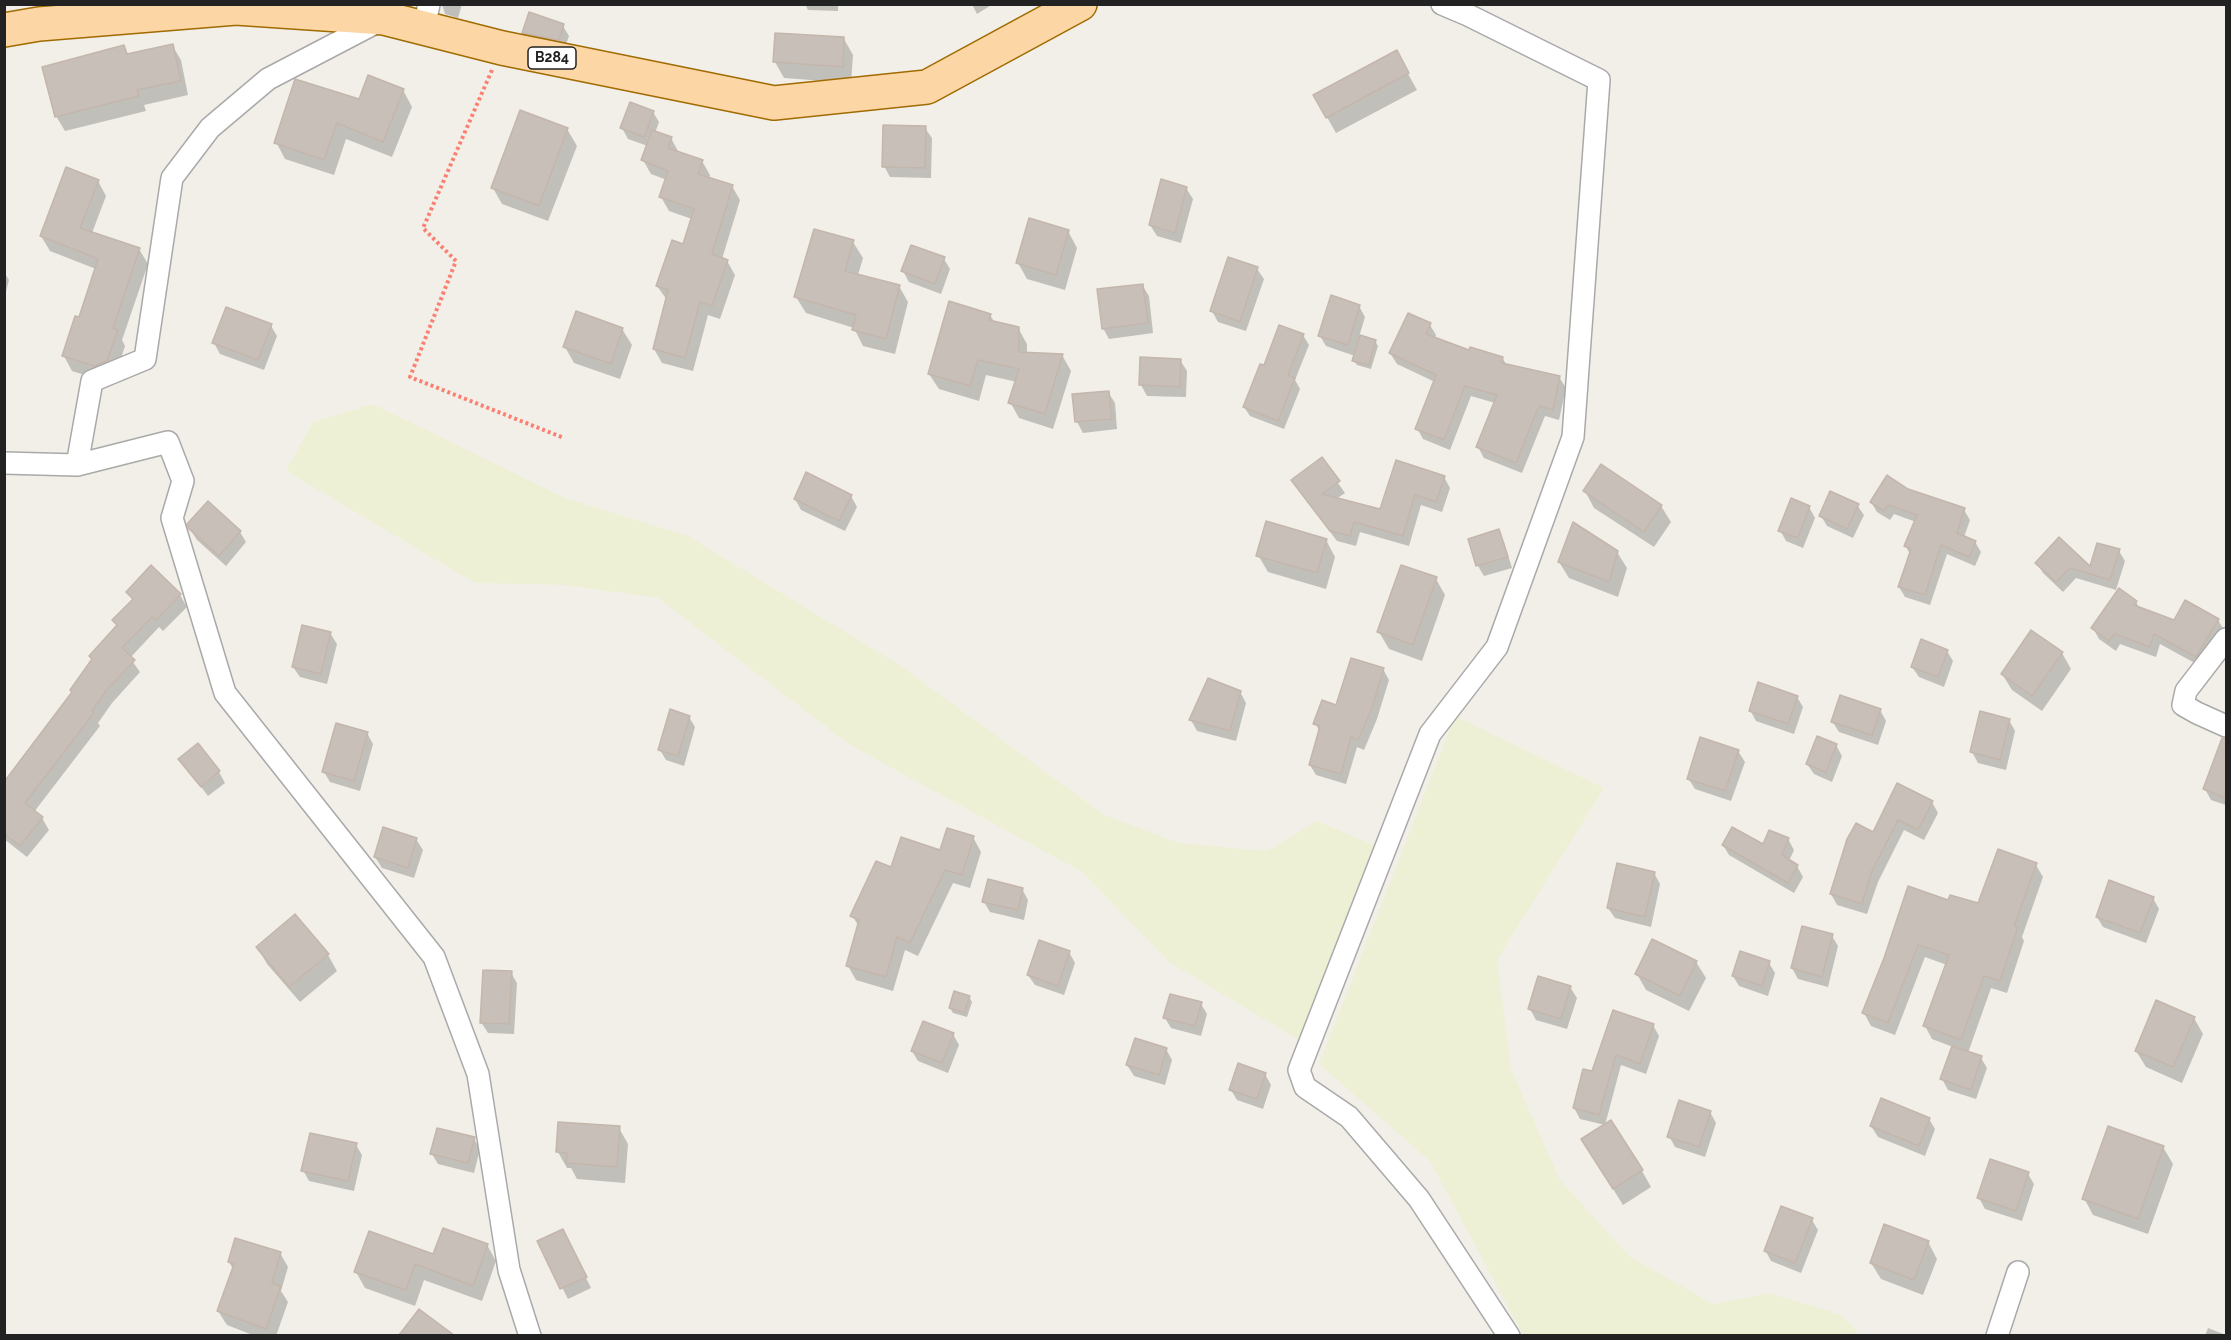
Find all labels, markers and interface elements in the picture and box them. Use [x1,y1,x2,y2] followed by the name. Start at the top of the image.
[528,47,576,69] road number: B284

